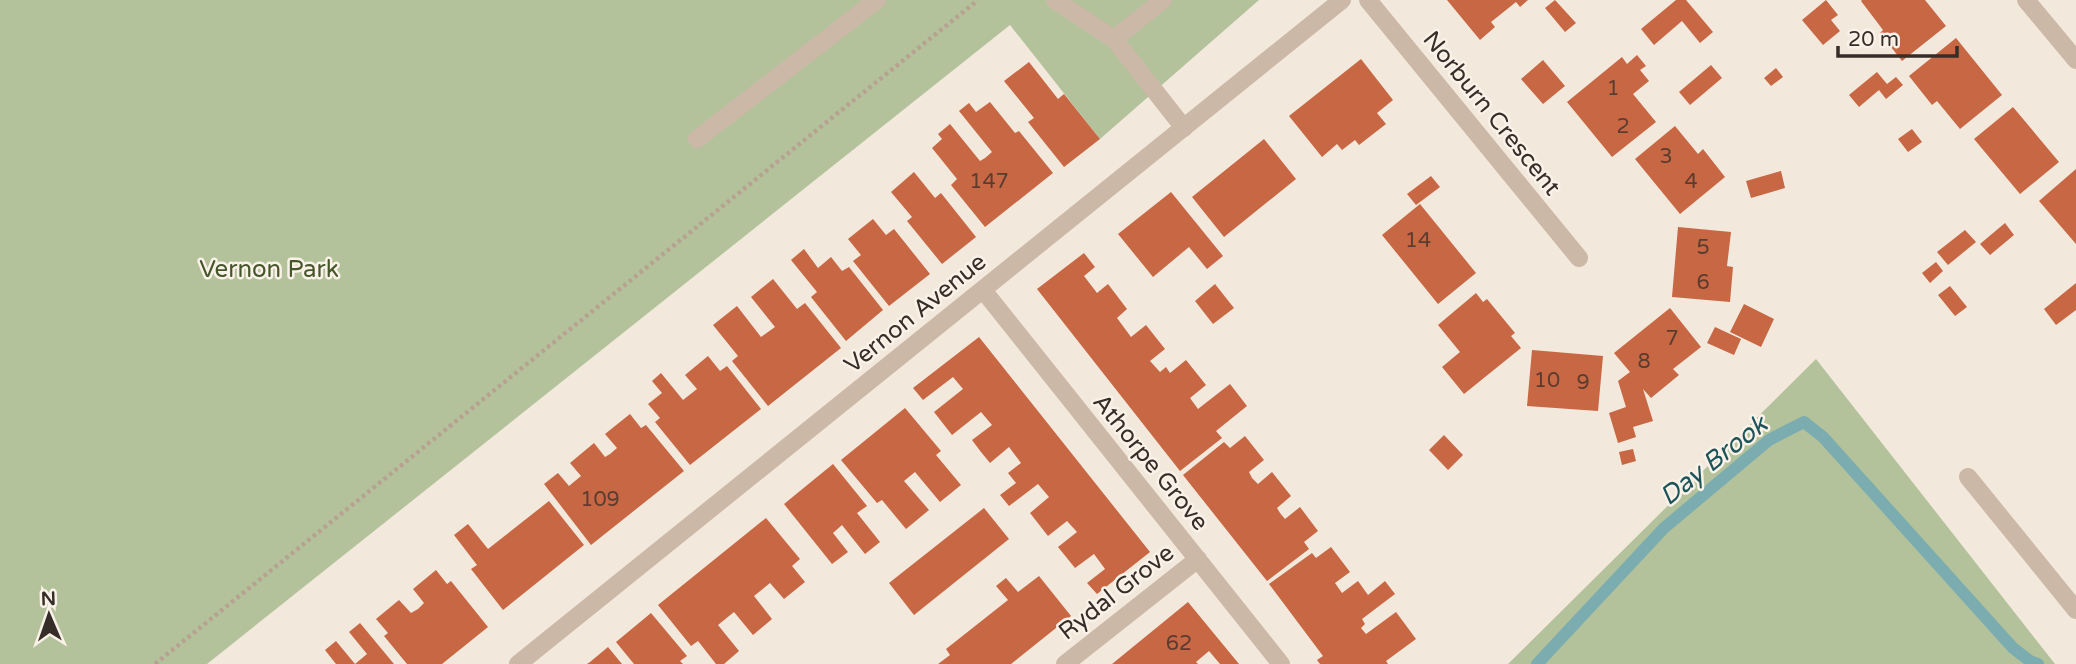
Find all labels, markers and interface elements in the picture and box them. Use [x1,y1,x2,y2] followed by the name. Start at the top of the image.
[1838,14,1957,58] scale bar
[1417,25,1567,201] street label: Norburn Crescent
[1848,27,1899,52] text: 20 m
[1606,76,1620,101] house number: 1
[1616,114,1630,139] house number: 2
[1659,144,1673,169] house number: 3
[969,169,1009,194] house number: 147
[1684,169,1698,194] house number: 4
[1405,228,1431,253] house number: 14
[1696,235,1710,260] house number: 5
[839,247,992,379] street label: Vernon Avenue
[199,255,339,284] park label: Vernon Park
[1696,270,1710,295] house number: 6
[1665,326,1679,351] house number: 7
[1637,349,1651,374] house number: 8
[1534,368,1560,393] house number: 10
[1576,370,1590,395] house number: 9
[1087,388,1215,537] street label: Athorpe Grove
[1654,408,1775,512] water label: Day Brook
[580,487,620,512] house number: 109
[1053,538,1180,646] street label: Rydal Grove
[14,580,84,650] north arrow
[40,588,56,610] text: N
[1166,631,1192,656] house number: 62

